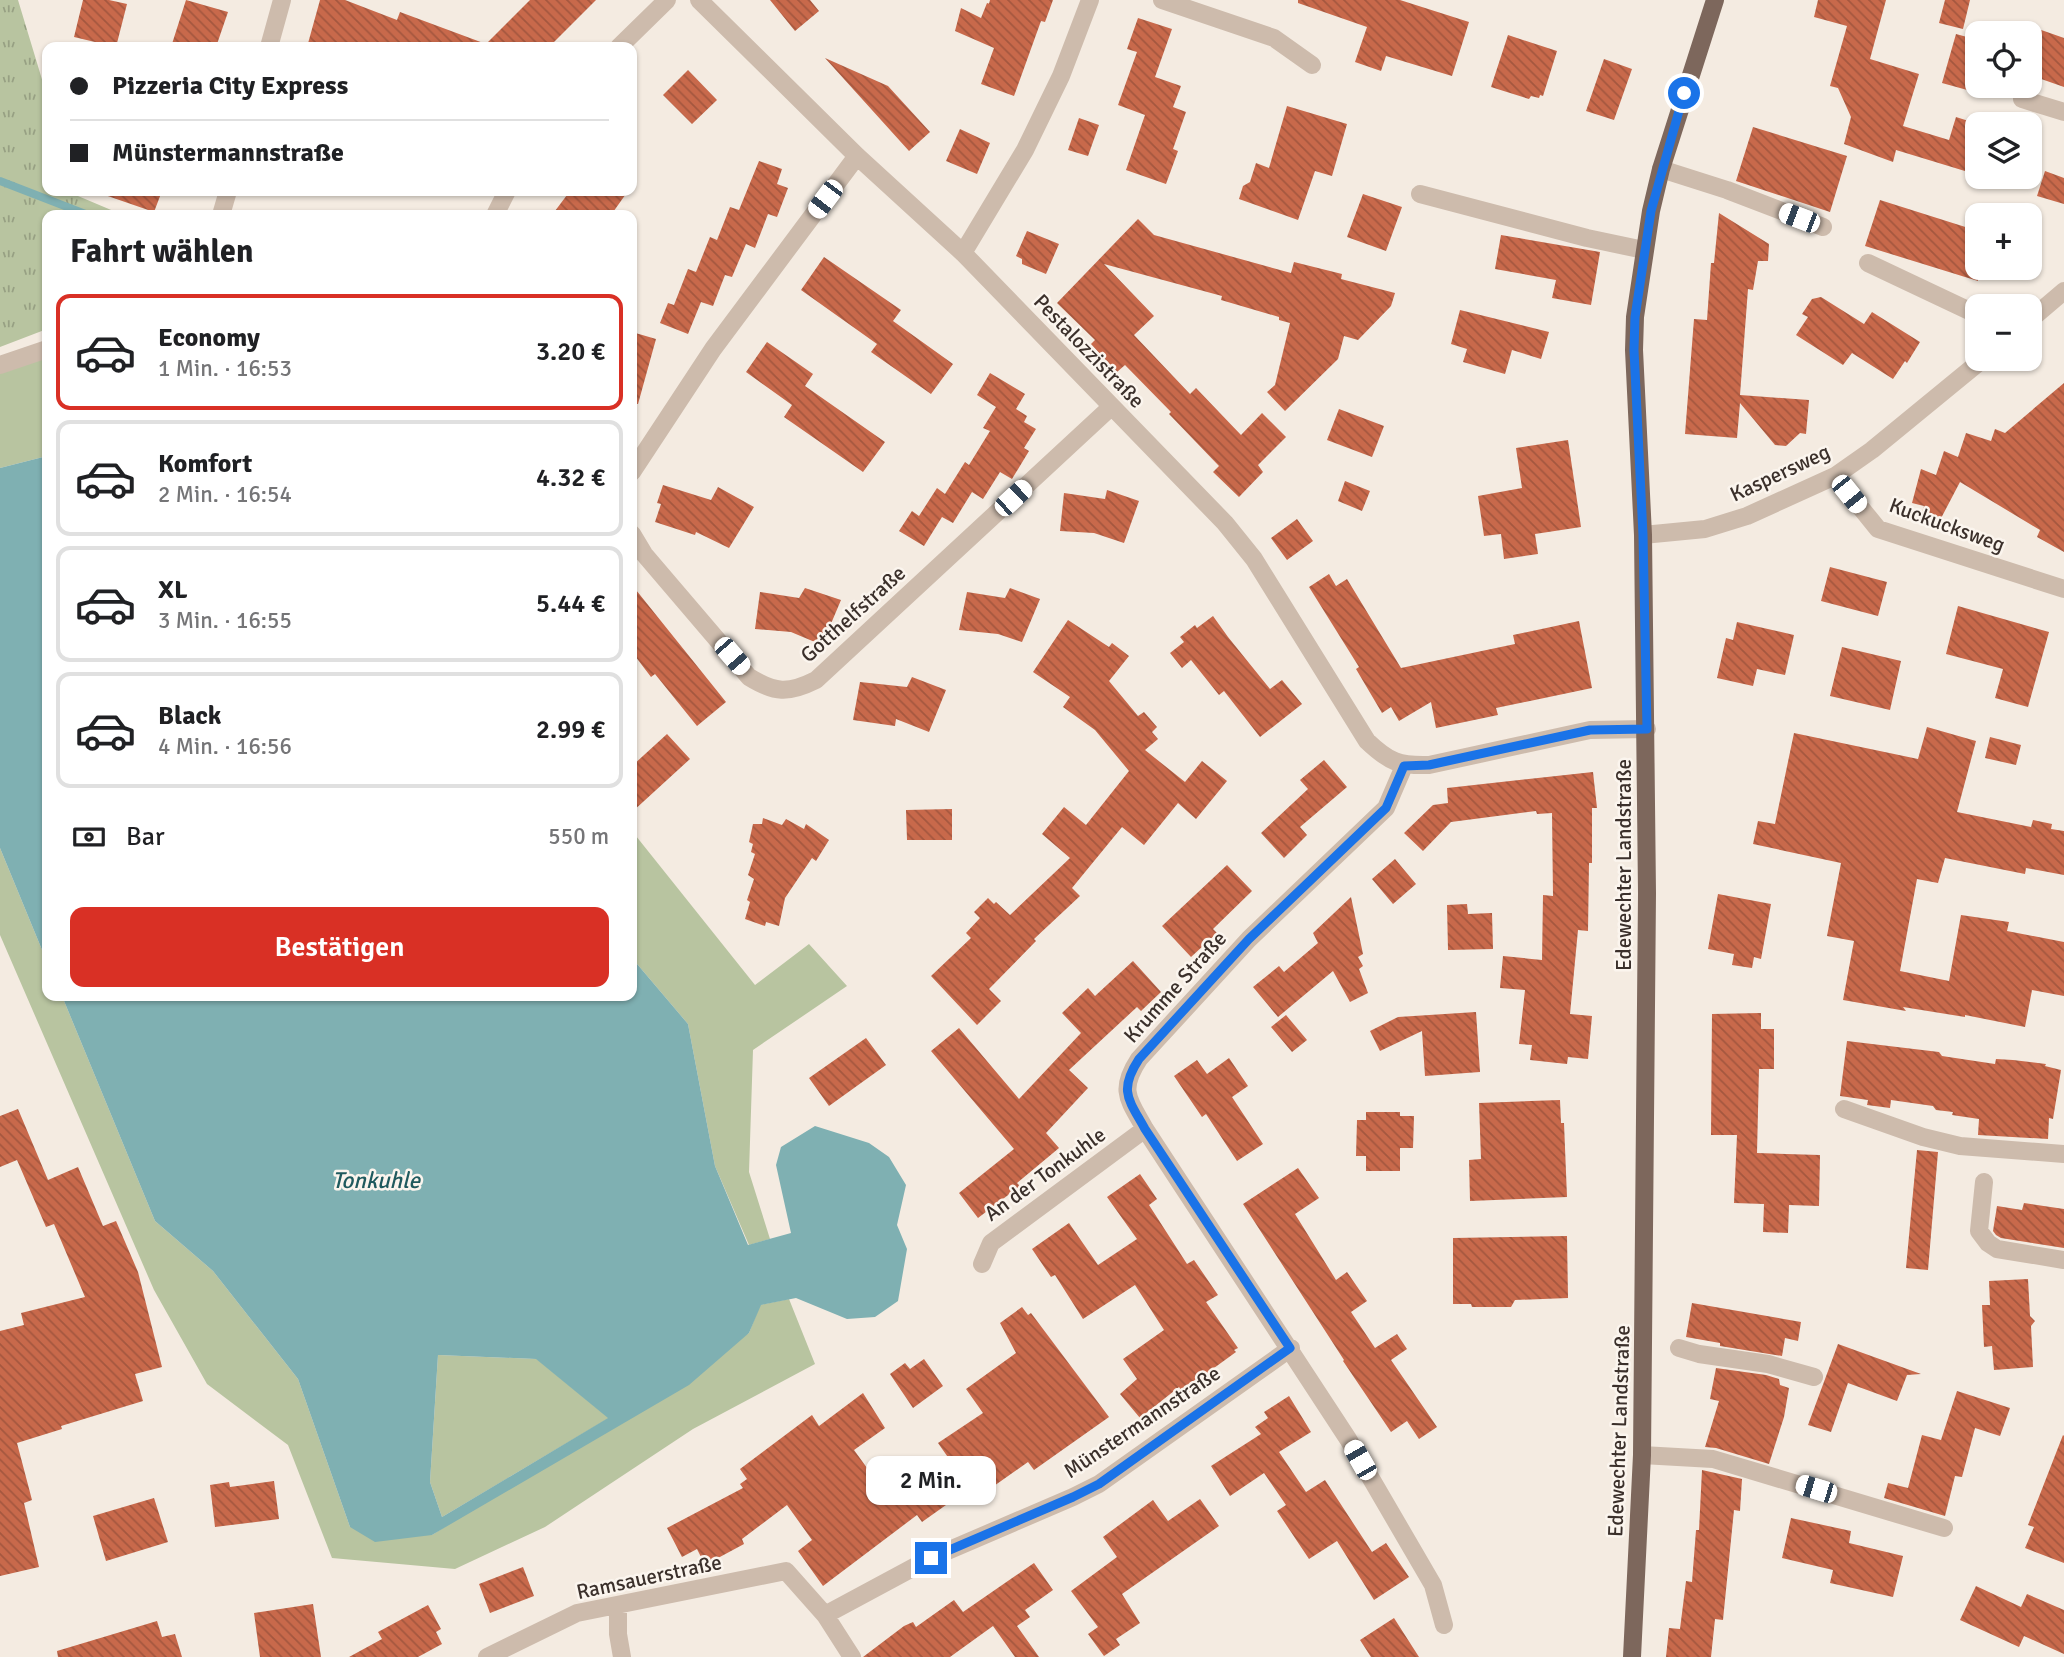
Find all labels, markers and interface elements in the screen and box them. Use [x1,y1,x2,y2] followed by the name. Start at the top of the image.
[1965,21,2042,371] map controls
[1965,21,2042,98] button: locate
[112,70,348,102] text: Pizzeria City Express
[1668,77,1700,109] route start
[1965,112,2042,189] button: layers
[112,137,344,169] text: Münstermannstraße
[804,176,847,222] car
[1776,201,1823,235] car
[1965,203,2042,280] button: +
[70,232,254,271] text: Fahrt wählen
[1028,289,1150,413] street label: Pestalozzistraße
[1965,294,2042,371] button: −
[74,321,137,384] icon: car
[158,322,260,354] text: Economy
[536,336,605,368] text: 3.20 €
[158,354,292,383] text: 1 Min. · 16:53
[1726,439,1834,507] street label: Kaspersweg
[74,447,137,510] icon: car
[158,448,252,480] text: Komfort
[536,462,605,494] text: 4.32 €
[1828,471,1871,517] car
[991,476,1036,520] car
[158,480,292,509] text: 2 Min. · 16:54
[1886,492,2008,558] street label: Kuckucksweg
[795,560,911,668] street label: Gotthelfstraße
[74,573,137,636] icon: car
[158,574,188,606] text: XL
[536,588,605,620] text: 5.44 €
[158,606,292,635] text: 3 Min. · 16:55
[711,633,754,679] car
[74,699,137,762] icon: car
[158,700,221,732] text: Black
[536,714,605,746] text: 2.99 €
[158,732,292,761] text: 4 Min. · 16:56
[1611,759,1637,971] street label: Edewechter Landstraße
[70,818,108,856] icon: cash
[126,821,164,853] text: Bar
[548,822,609,851] text: 550 m
[70,907,609,987] button: Bestätigen
[1118,926,1232,1048] street label: Krumme Straße
[979,1121,1111,1227] street label: An der Tonkuhle
[332,1166,422,1195] water label: Tonkuhle
[1602,1325,1636,1537] street label: Edewechter Landstraße
[1059,1360,1225,1484] street label: Münstermannstraße
[1341,1437,1380,1483] car
[866,1456,996,1506] callout: 2 Min.
[900,1466,962,1495] text: 2 Min.
[1793,1473,1840,1505] car
[915,1542,947,1574] route end
[574,1549,724,1605] street label: Ramsauerstraße

